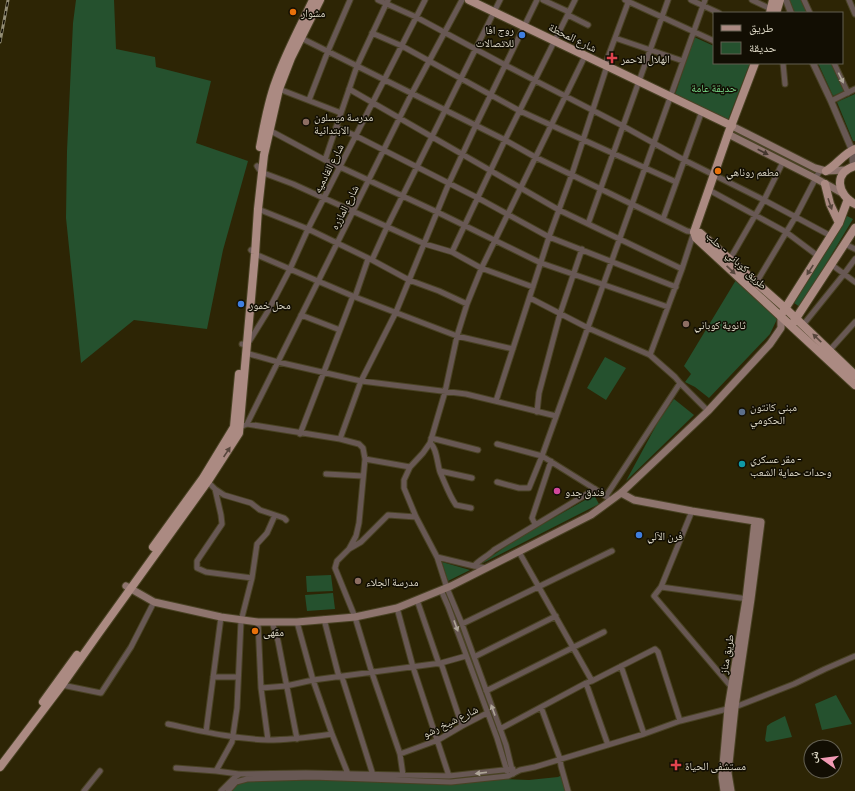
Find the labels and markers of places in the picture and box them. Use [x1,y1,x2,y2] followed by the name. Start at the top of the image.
[300,6,325,19] place label: مشوار
[288,7,298,17] marker: مشوار
[476,23,514,49] place label: روج افا للاتصالات
[517,30,527,40] marker: روج افا للاتصالات
[606,52,618,64] marker: الهلال الاحمر
[620,52,670,66] place label: الهلال الاحمر
[314,110,373,136] place label: مدرسة ميسلون الابتدائية
[301,117,311,127] marker: مدرسة ميسلون الابتدائية
[726,165,779,180] place label: مطعم روناهي
[713,166,723,176] marker: مطعم روناهي
[248,298,291,312] place label: محل خمور
[236,299,246,309] marker: محل خمور
[694,318,746,333] place label: ثانوية كوباني
[681,319,691,329] marker: ثانوية كوباني
[750,400,797,428] place label: مبنى كانتون الحكومي
[737,407,747,417] marker: مبنى كانتون الحكومي
[750,452,832,478] place label: مقر عسكري - وحدات حماية الشعب
[737,459,747,469] marker: مقر عسكري - وحدات حماية الشعب
[565,485,605,499] place label: فندق جدو
[552,486,562,496] marker: فندق جدو
[647,529,683,544] place label: فرن الآلي
[634,530,644,540] marker: فرن الآلي
[366,575,419,588] place label: مدرسة الجلاء
[353,576,363,586] marker: مدرسة الجلاء
[263,625,284,639] place label: مقهى
[250,626,260,636] marker: مقهى
[670,759,682,771] marker: مستشفى الحياة
[685,759,746,773] place label: مستشفى الحياة

